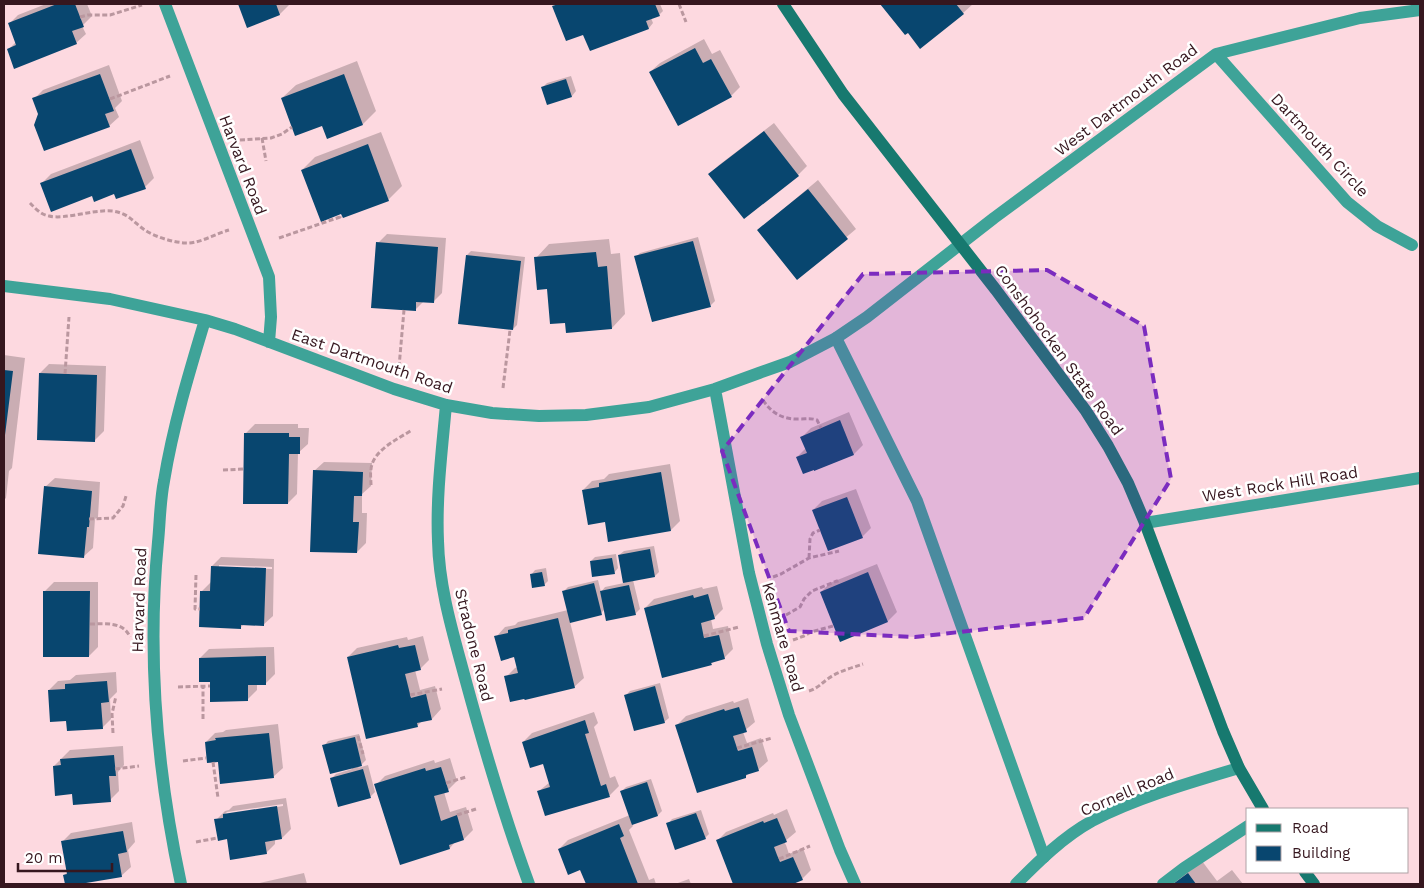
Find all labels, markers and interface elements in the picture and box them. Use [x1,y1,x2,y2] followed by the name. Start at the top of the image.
[1051,40,1201,160] street label: West Dartmouth Road
[1267,89,1373,201] street label: Dartmouth Circle
[215,112,271,218] street label: Harvard Road
[991,261,1127,439] street label: Conshohocken State Road
[289,324,455,398] street label: East Dartmouth Road
[1201,462,1359,506] street label: West Rock Hill Road
[128,547,150,653] street label: Harvard Road
[758,580,808,694] street label: Kenmare Road
[451,587,497,703] street label: Stradone Road
[1077,764,1177,820] street label: Cornell Road
[1246,808,1409,873] legend
[1292,819,1329,837] text: Road
[18,840,111,872] scale bar
[1292,844,1350,862] text: Building
[25,849,63,867] text: 20 m

